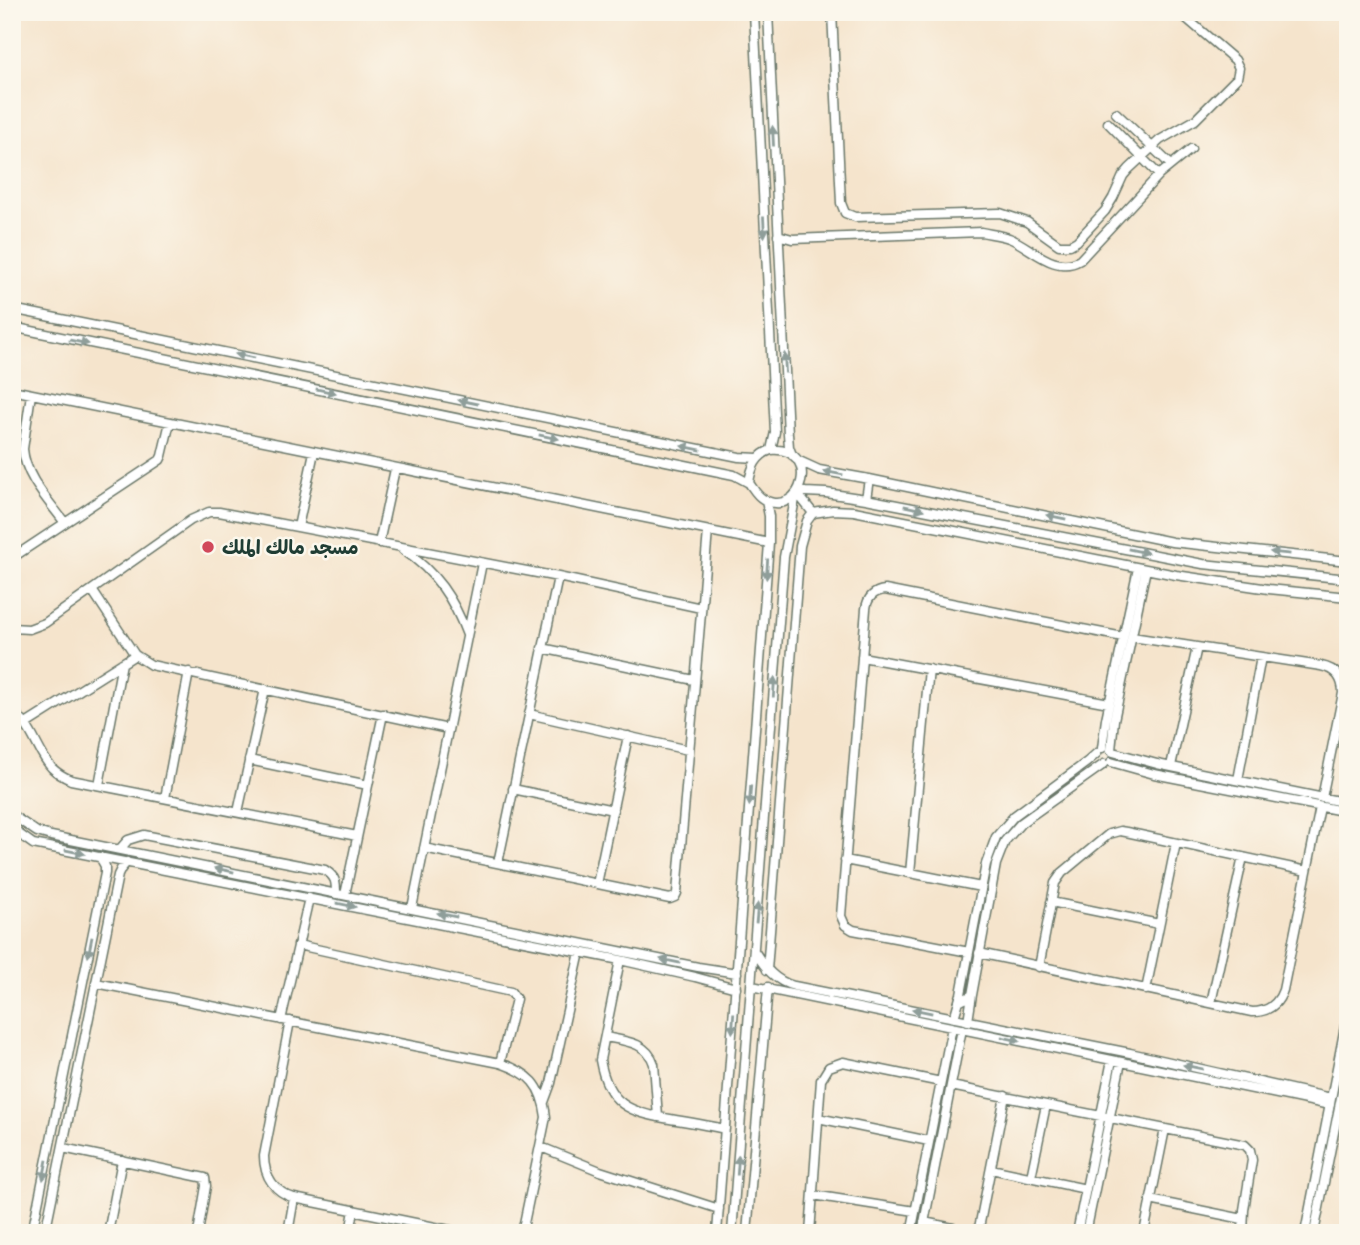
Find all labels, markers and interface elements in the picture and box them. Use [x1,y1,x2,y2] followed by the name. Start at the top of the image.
[768,124,779,146] one-way arrow
[759,217,770,239] one-way arrow
[68,336,90,347] one-way arrow
[234,351,256,362] one-way arrow
[779,352,790,374] one-way arrow
[315,386,337,397] one-way arrow
[457,397,479,408] one-way arrow
[538,431,560,442] one-way arrow
[680,442,702,453] one-way arrow
[821,467,843,478] one-way arrow
[903,503,925,514] one-way arrow
[1045,511,1067,522] one-way arrow
[222,537,359,560] place label: مسجد مالك الملك
[200,539,216,555] marker: مسجد مالك الملك
[1127,546,1149,557] one-way arrow
[1269,548,1291,559] one-way arrow
[761,558,772,580] one-way arrow
[769,675,780,697] one-way arrow
[744,785,755,807] one-way arrow
[64,847,86,858] one-way arrow
[213,865,235,876] one-way arrow
[335,900,357,911] one-way arrow
[752,902,763,924] one-way arrow
[436,910,458,921] one-way arrow
[84,936,95,958] one-way arrow
[659,955,681,966] one-way arrow
[911,1006,933,1017] one-way arrow
[727,1012,738,1034] one-way arrow
[1000,1034,1022,1045] one-way arrow
[1182,1061,1204,1072] one-way arrow
[733,1154,744,1176] one-way arrow
[39,1159,50,1181] one-way arrow

